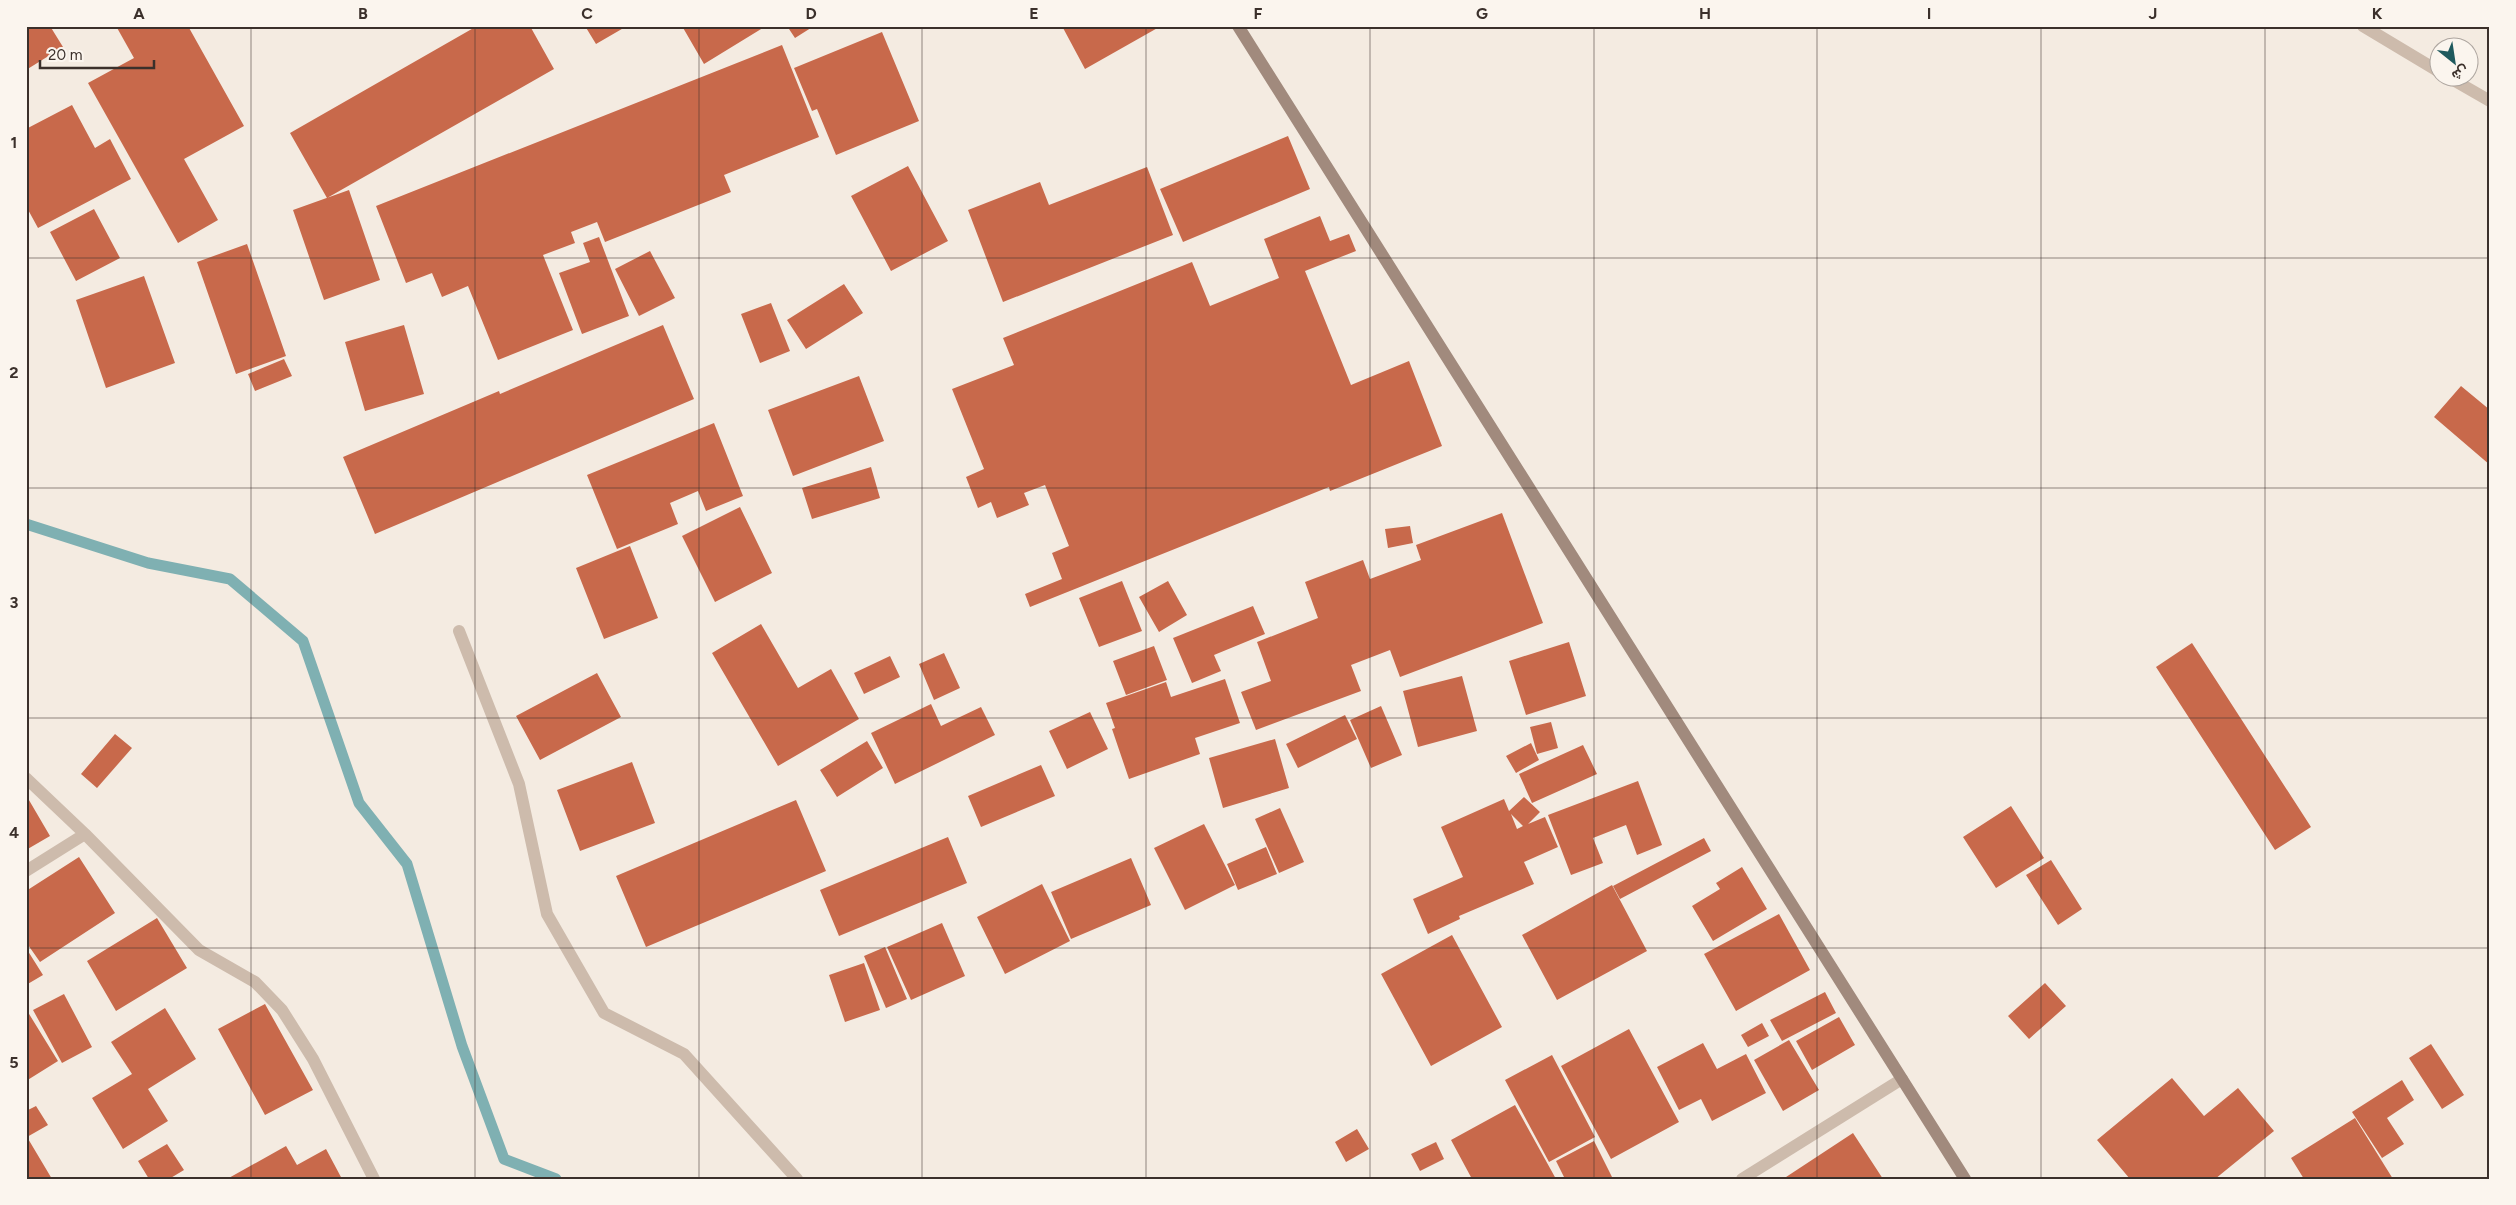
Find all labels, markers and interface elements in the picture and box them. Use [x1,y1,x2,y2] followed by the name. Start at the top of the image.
[133,4,145,23] text: A
[358,4,368,23] text: B
[581,4,593,23] text: C
[805,4,817,23] text: D
[1029,4,1039,23] text: E
[1254,4,1263,23] text: F
[1476,4,1488,23] text: G
[1699,4,1711,23] text: H
[1927,4,1931,23] text: I
[2149,4,2157,23] text: J
[2372,4,2383,23] text: K
[40,38,154,70] scale bar
[2428,38,2478,88] north arrow
[48,46,82,64] text: 20 m
[2449,61,2472,84] text: ش
[11,133,17,152] text: 1
[9,363,19,382] text: 2
[10,593,19,612] text: 3
[9,823,19,842] text: 4
[9,1053,19,1072] text: 5

